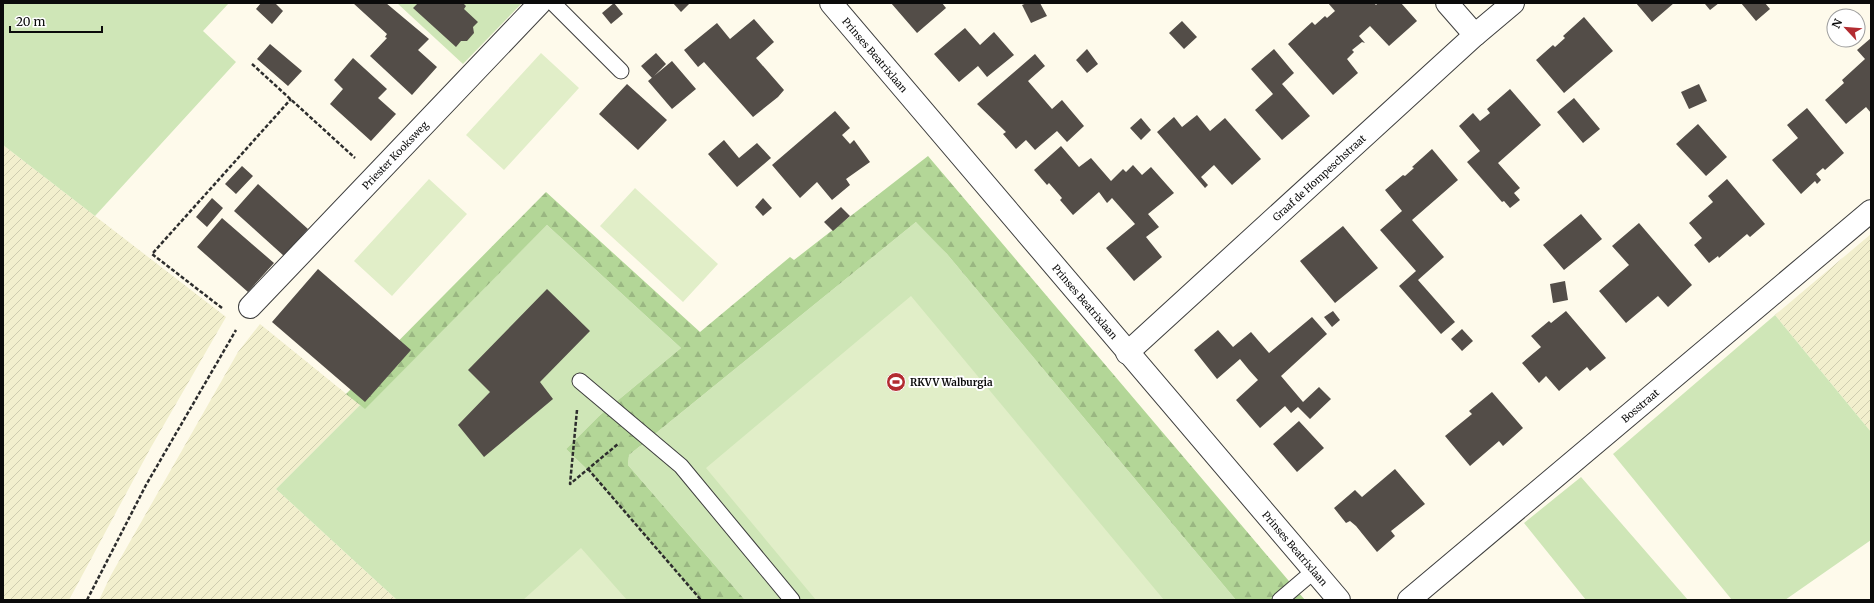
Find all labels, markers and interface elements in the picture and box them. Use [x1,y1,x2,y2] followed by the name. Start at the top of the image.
[10,8,102,34] scale bar
[1826,8,1866,48] north arrow
[16,14,45,29] text: 20 m
[839,15,910,95] street label: Prinses Beatrixlaan
[1829,16,1845,31] text: N
[360,118,431,192] street label: Priester Kooksweg
[1270,132,1369,224] street label: Graaf de Hompeschstraat
[1049,262,1120,342] street label: Prinses Beatrixlaan
[885,371,907,393] sports icon: RKVV Walburgia
[910,376,993,389] place label: RKVV Walburgia
[1619,386,1662,426] street label: Bosstraat
[1259,509,1330,589] street label: Prinses Beatrixlaan

